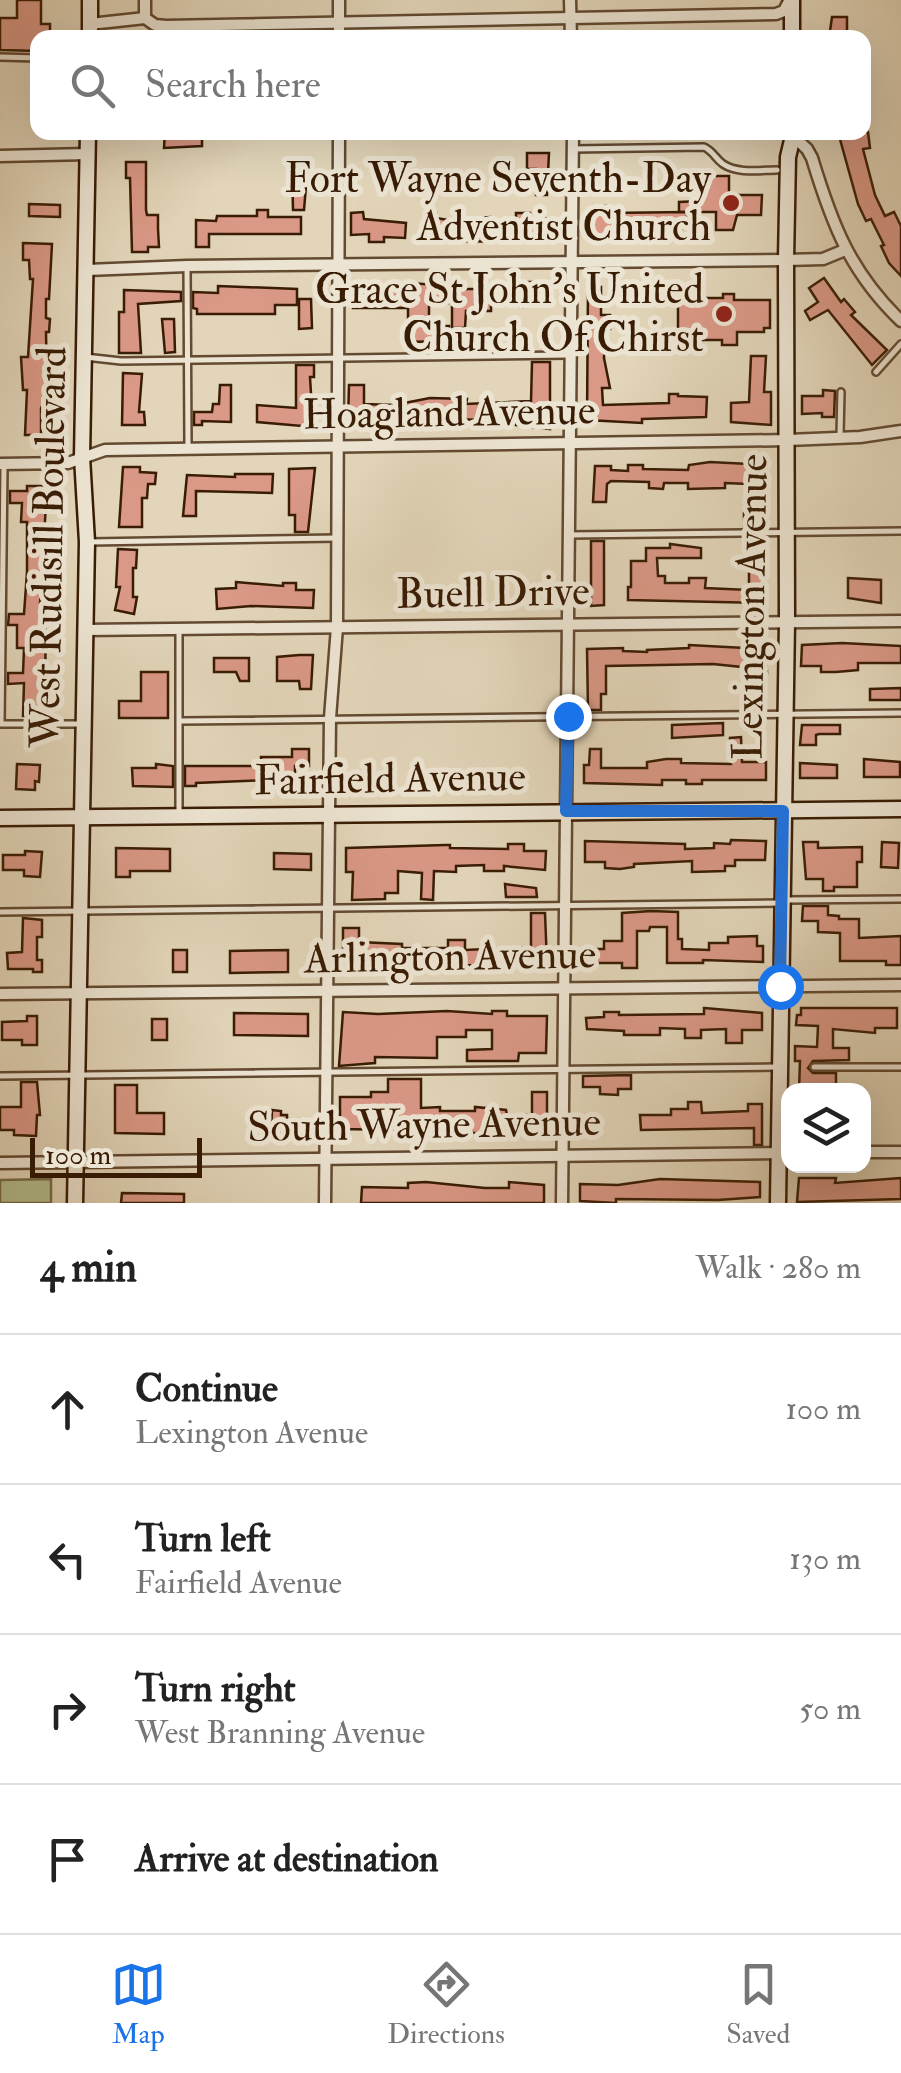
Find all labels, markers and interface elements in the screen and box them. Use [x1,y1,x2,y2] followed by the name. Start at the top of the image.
[30,30,871,140] search box
[65,58,120,113] icon: search
[145,61,321,109] text: Search here
[284,153,712,253] place label: Fort Wayne Seventh-Day Adventist Church
[720,192,742,214] marker: Fort Wayne Seventh-Day Adventist Church
[315,264,704,364] place label: Grace St John's United Church Of Chirst
[713,303,735,325] marker: Grace St John's United Church Of Chirst
[19,346,79,749] street label: West Rudisill Boulevard
[302,384,596,442] street label: Hoagland Avenue
[722,454,780,760] street label: Lexington Avenue
[396,565,590,621] street label: Buell Drive
[546,694,592,740] route end
[254,751,526,807] street label: Fairfield Avenue
[302,928,597,986] street label: Arlington Avenue
[758,964,804,1010] route start
[781,1083,871,1173] map controls
[781,1083,871,1173] button: layers
[247,1096,601,1154] street label: South Wayne Avenue
[30,1133,202,1178] scale bar
[45,1138,111,1173] text: 100 m
[40,1242,137,1294] text: 4 min
[696,1248,861,1288] text: Walk · 280 m
[135,1365,278,1413] text: Continue
[40,1382,95,1437] icon: ahead
[785,1389,861,1429] text: 100 m
[135,1413,368,1453] text: Lexington Avenue
[135,1515,271,1563] text: Turn left
[40,1532,95,1587] icon: left
[789,1539,861,1579] text: 130 m
[135,1563,342,1603] text: Fairfield Avenue
[135,1665,296,1713] text: Turn right
[40,1682,95,1737] icon: right
[799,1689,861,1729] text: 50 m
[135,1713,425,1753] text: West Branning Avenue
[40,1832,95,1887] icon: arrive
[135,1835,439,1883] text: Arrive at destination
[111,1957,166,2052] tab: Map
[387,1957,505,2052] tab: Directions
[726,1957,790,2052] tab: Saved

